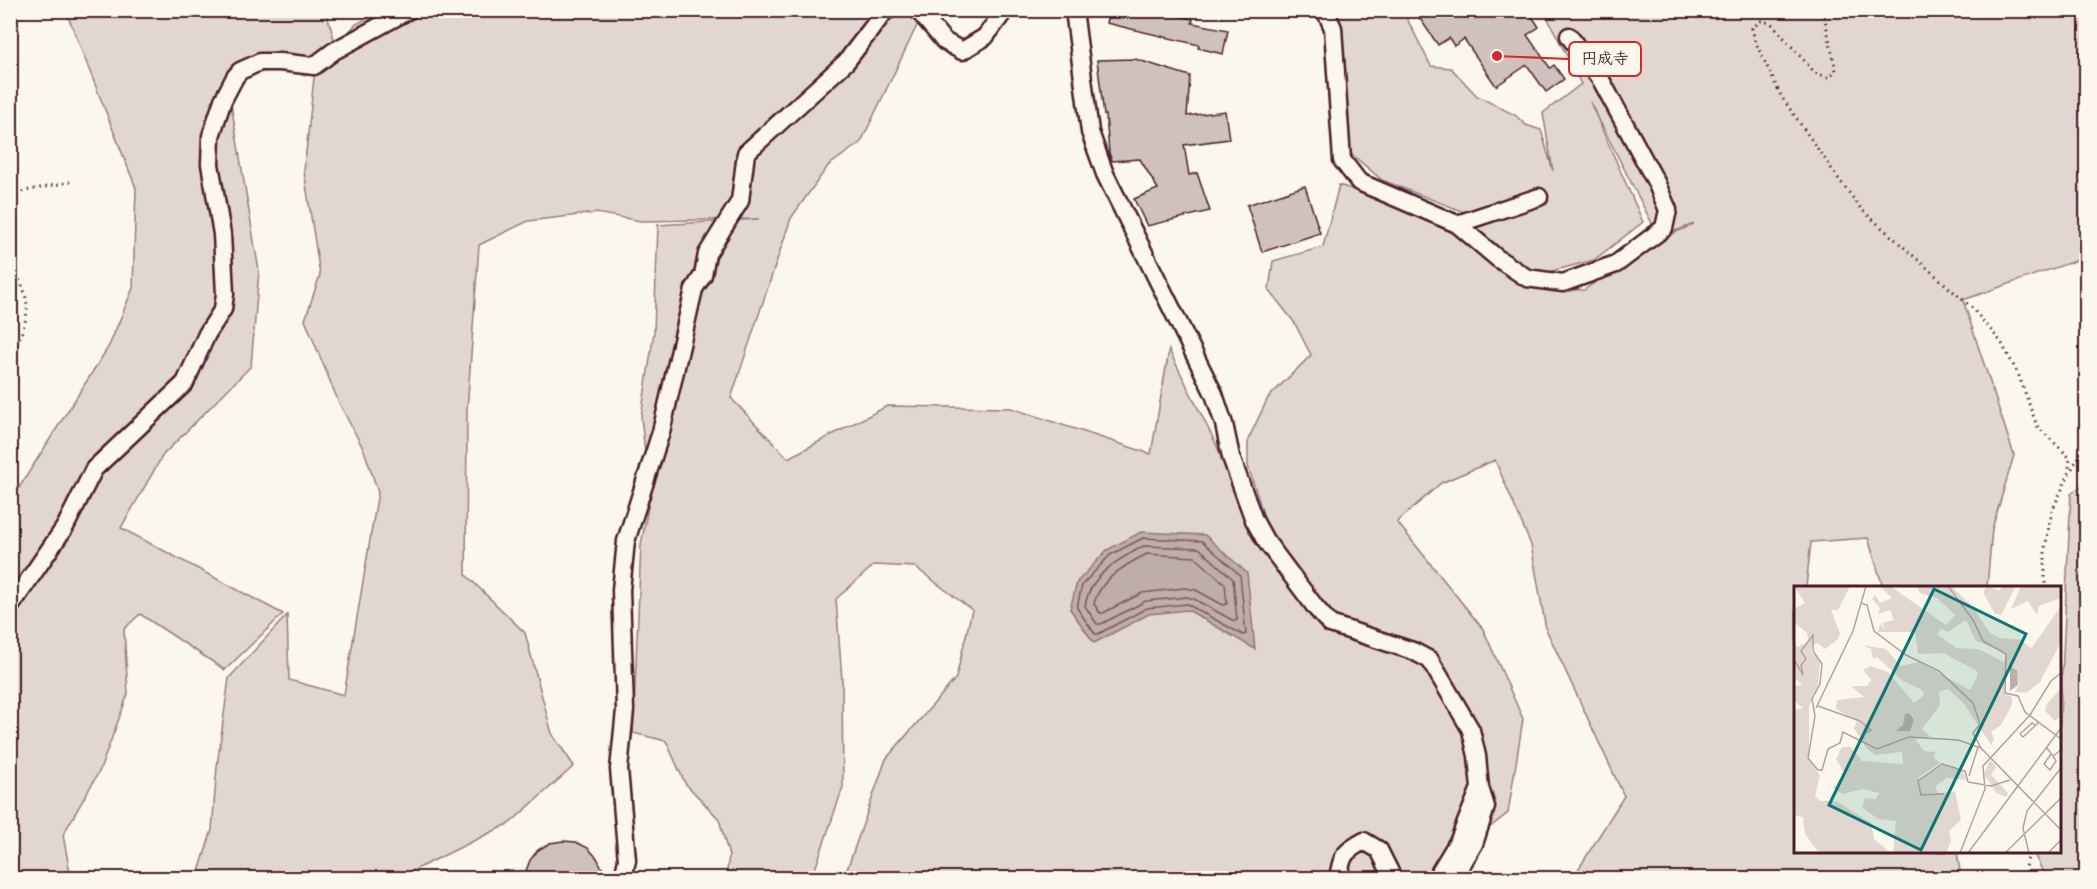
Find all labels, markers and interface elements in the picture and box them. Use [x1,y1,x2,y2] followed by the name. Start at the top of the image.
[1569,42,1641,76] callout: 円成寺
[1581,50,1629,69] text: 円成寺
[1794,586,2061,853] inset map

